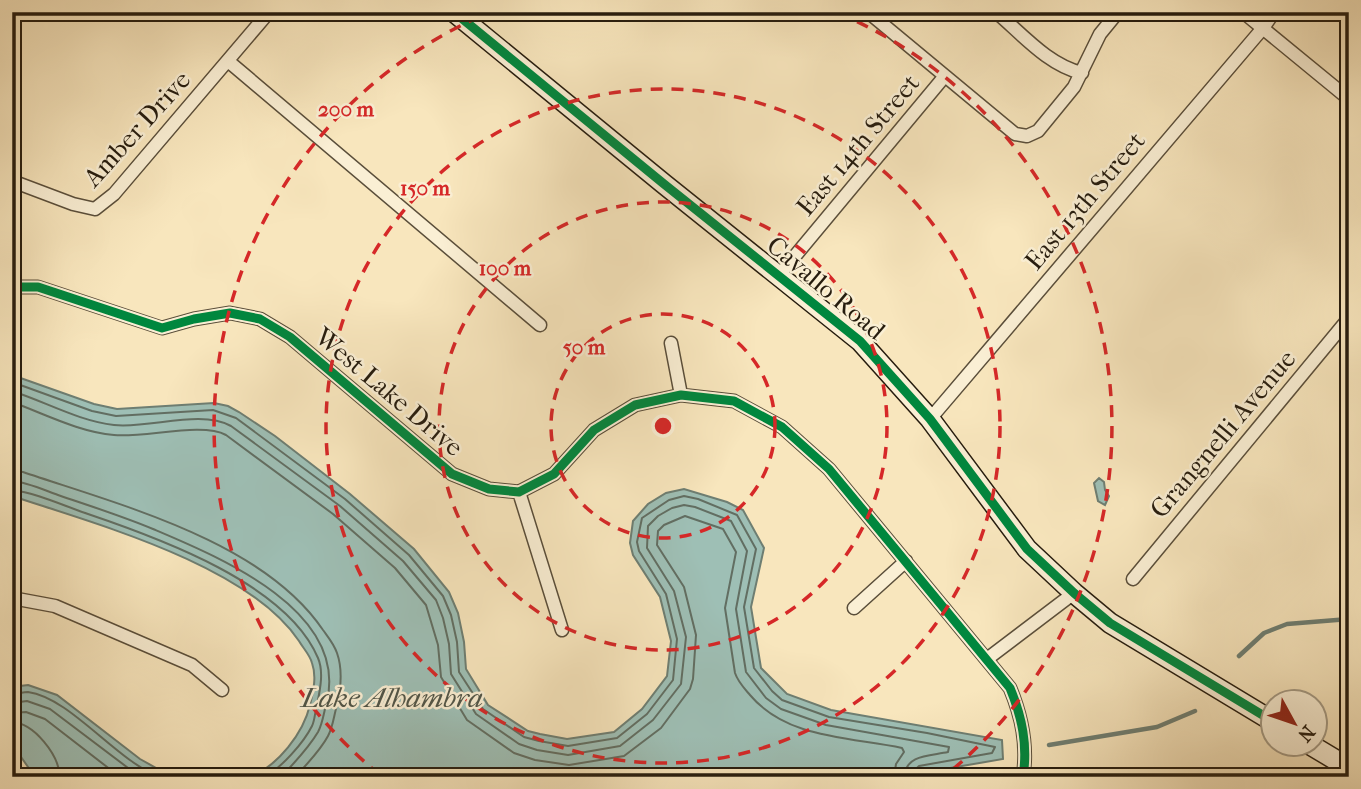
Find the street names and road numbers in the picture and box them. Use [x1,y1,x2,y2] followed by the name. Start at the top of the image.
[76,65,197,194] street label: Amber Drive
[790,67,927,222] street label: East 14th Street
[1018,125,1152,276] street label: East 13th Street
[761,230,892,347] street label: Cavallo Road
[308,320,469,463] street label: West Lake Drive
[1144,344,1302,524] street label: Grangnelli Avenue

